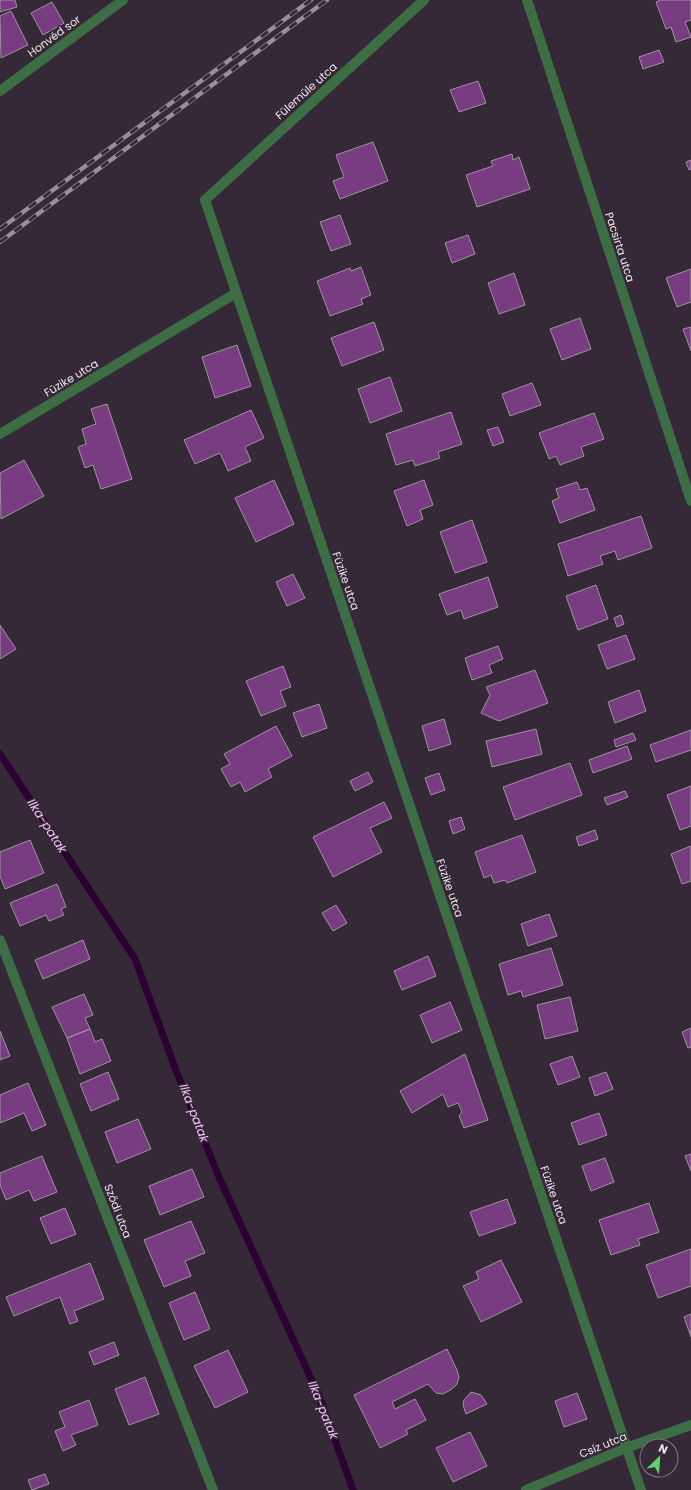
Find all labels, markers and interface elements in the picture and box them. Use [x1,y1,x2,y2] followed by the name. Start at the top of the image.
[24,11,84,61] street label: Honvéd sor
[272,59,340,123] street label: Fülemüle utca
[601,210,639,284] street label: Pacsirta utca
[41,355,101,401] street label: Füzike utca
[329,550,363,612] street label: Füzike utca
[23,795,72,857] water label: Ilka-patak
[433,857,467,919] street label: Füzike utca
[175,1081,214,1145] water label: Ilka-patak
[537,1164,571,1226] street label: Füzike utca
[100,1182,136,1240] street label: Sződi utca
[304,1378,343,1442] water label: Ilka-patak
[577,1428,629,1462] street label: Csíz utca
[639,1438,679,1478] north arrow
[656,1440,670,1458] text: N

